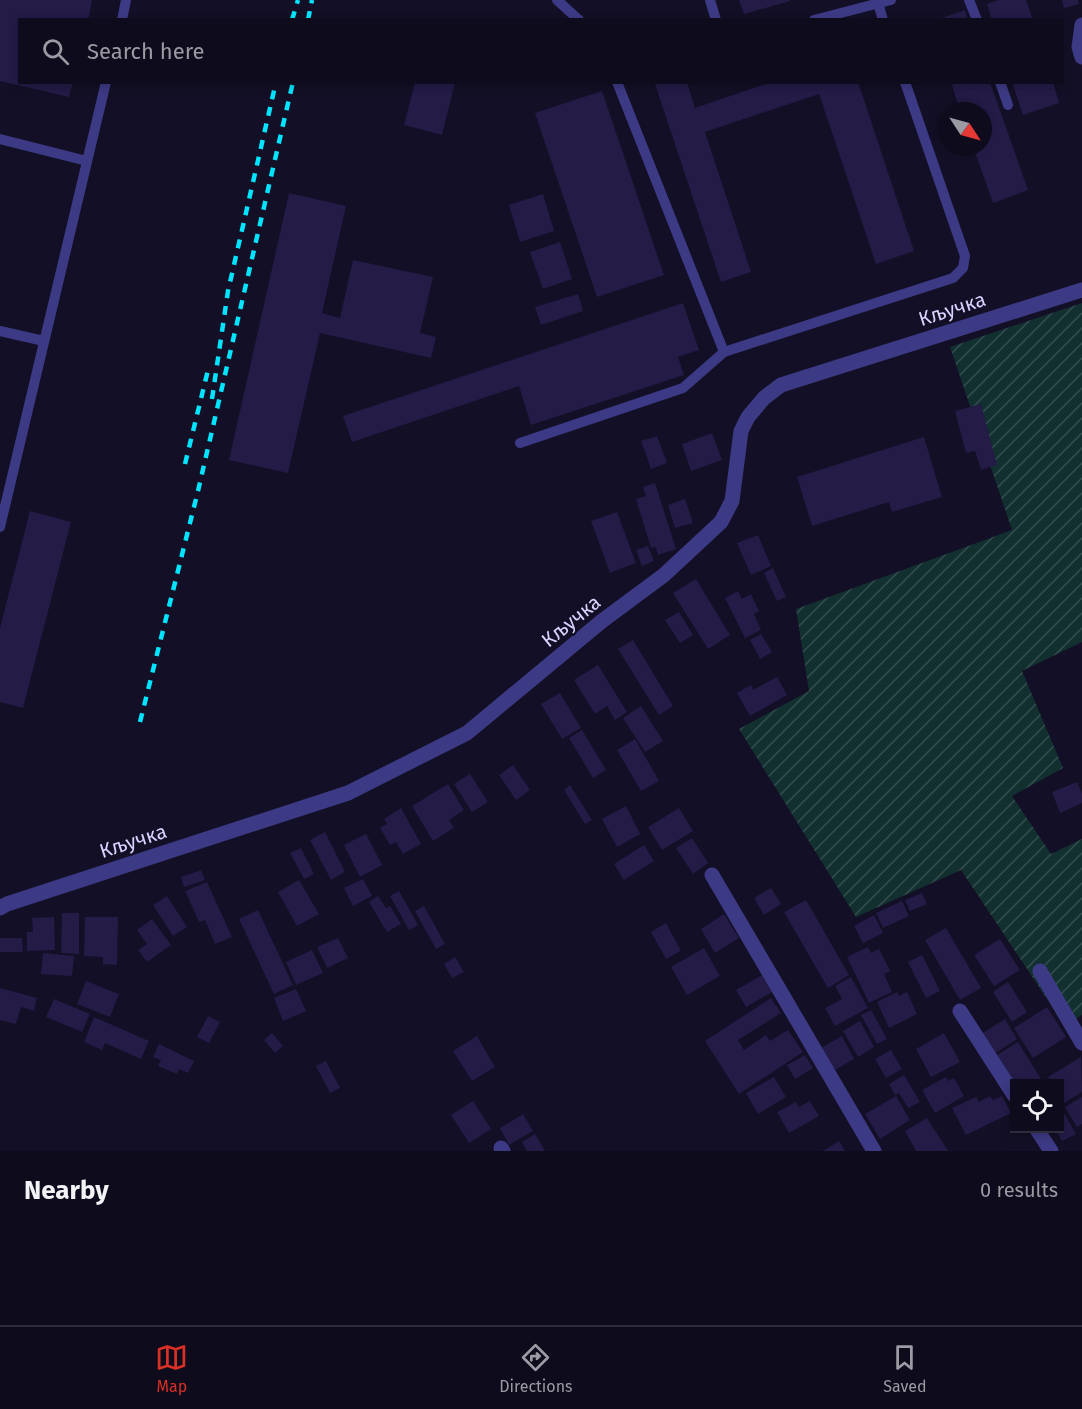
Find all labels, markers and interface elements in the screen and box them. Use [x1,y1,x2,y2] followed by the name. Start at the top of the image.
[18,18,1064,84] search box
[39,35,72,68] icon: search
[87,38,205,65] text: Search here
[938,102,992,156] north arrow
[915,287,989,331] street label: Кључка
[537,590,605,652] street label: Кључка
[96,819,170,863] street label: Кључка
[1010,1079,1064,1133] map controls
[1010,1079,1064,1133] button: locate
[24,1175,109,1206] text: Nearby
[980,1178,1058,1202] text: 0 results
[155,1341,188,1396] tab: Map
[499,1341,573,1396] tab: Directions
[883,1341,927,1396] tab: Saved

